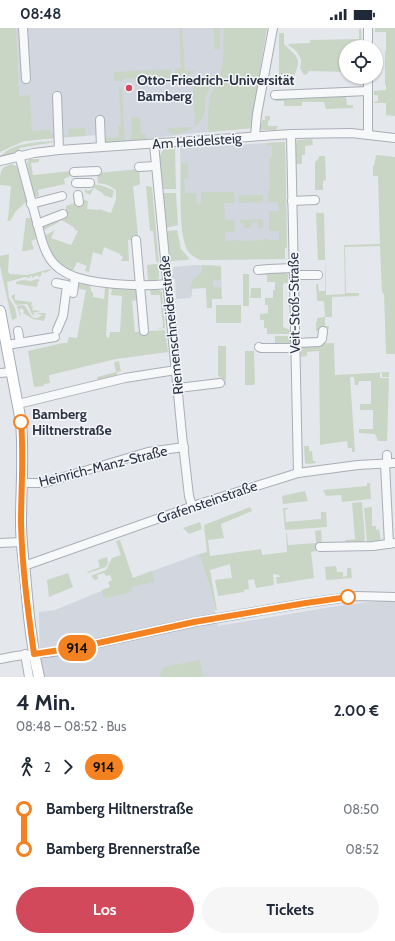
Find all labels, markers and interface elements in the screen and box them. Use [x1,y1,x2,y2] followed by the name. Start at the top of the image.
[20,5,61,23] text: 08:48
[339,40,383,84] map controls
[339,40,383,84] button: locate
[137,71,295,105] place label: Otto-Friedrich-Universität Bamberg
[124,83,134,93] marker: Otto-Friedrich-Universität Bamberg
[152,129,243,153] street label: Am Heidelsteig
[284,252,304,354] street label: Veit-Stoß-Straße
[155,255,187,395] street label: Riemenschneiderstraße
[32,405,112,439] place label: Bamberg Hiltnerstraße
[13,414,29,430] marker: Bamberg Hiltnerstraße
[37,441,169,491] street label: Heinrich-Manz-Straße
[154,476,260,528] street label: Grafensteinstraße
[340,589,356,605] unlabelled marker
[54,635,100,661] line badge: 914
[66,639,88,657] text: 914
[16,689,75,716] text: 4 Min.
[334,702,379,720] text: 2.00 €
[16,718,126,734] text: 08:48 – 08:52 · Bus
[16,756,38,778] icon: walk
[57,756,79,778] icon: forward
[93,758,115,776] text: 914
[44,759,51,775] text: 2
[46,800,193,818] text: Bamberg Hiltnerstraße
[343,801,379,817] text: 08:50
[46,840,200,858] text: Bamberg Brennerstraße
[345,841,379,857] text: 08:52
[16,887,194,933] button: Los
[202,887,379,933] button: Tickets

